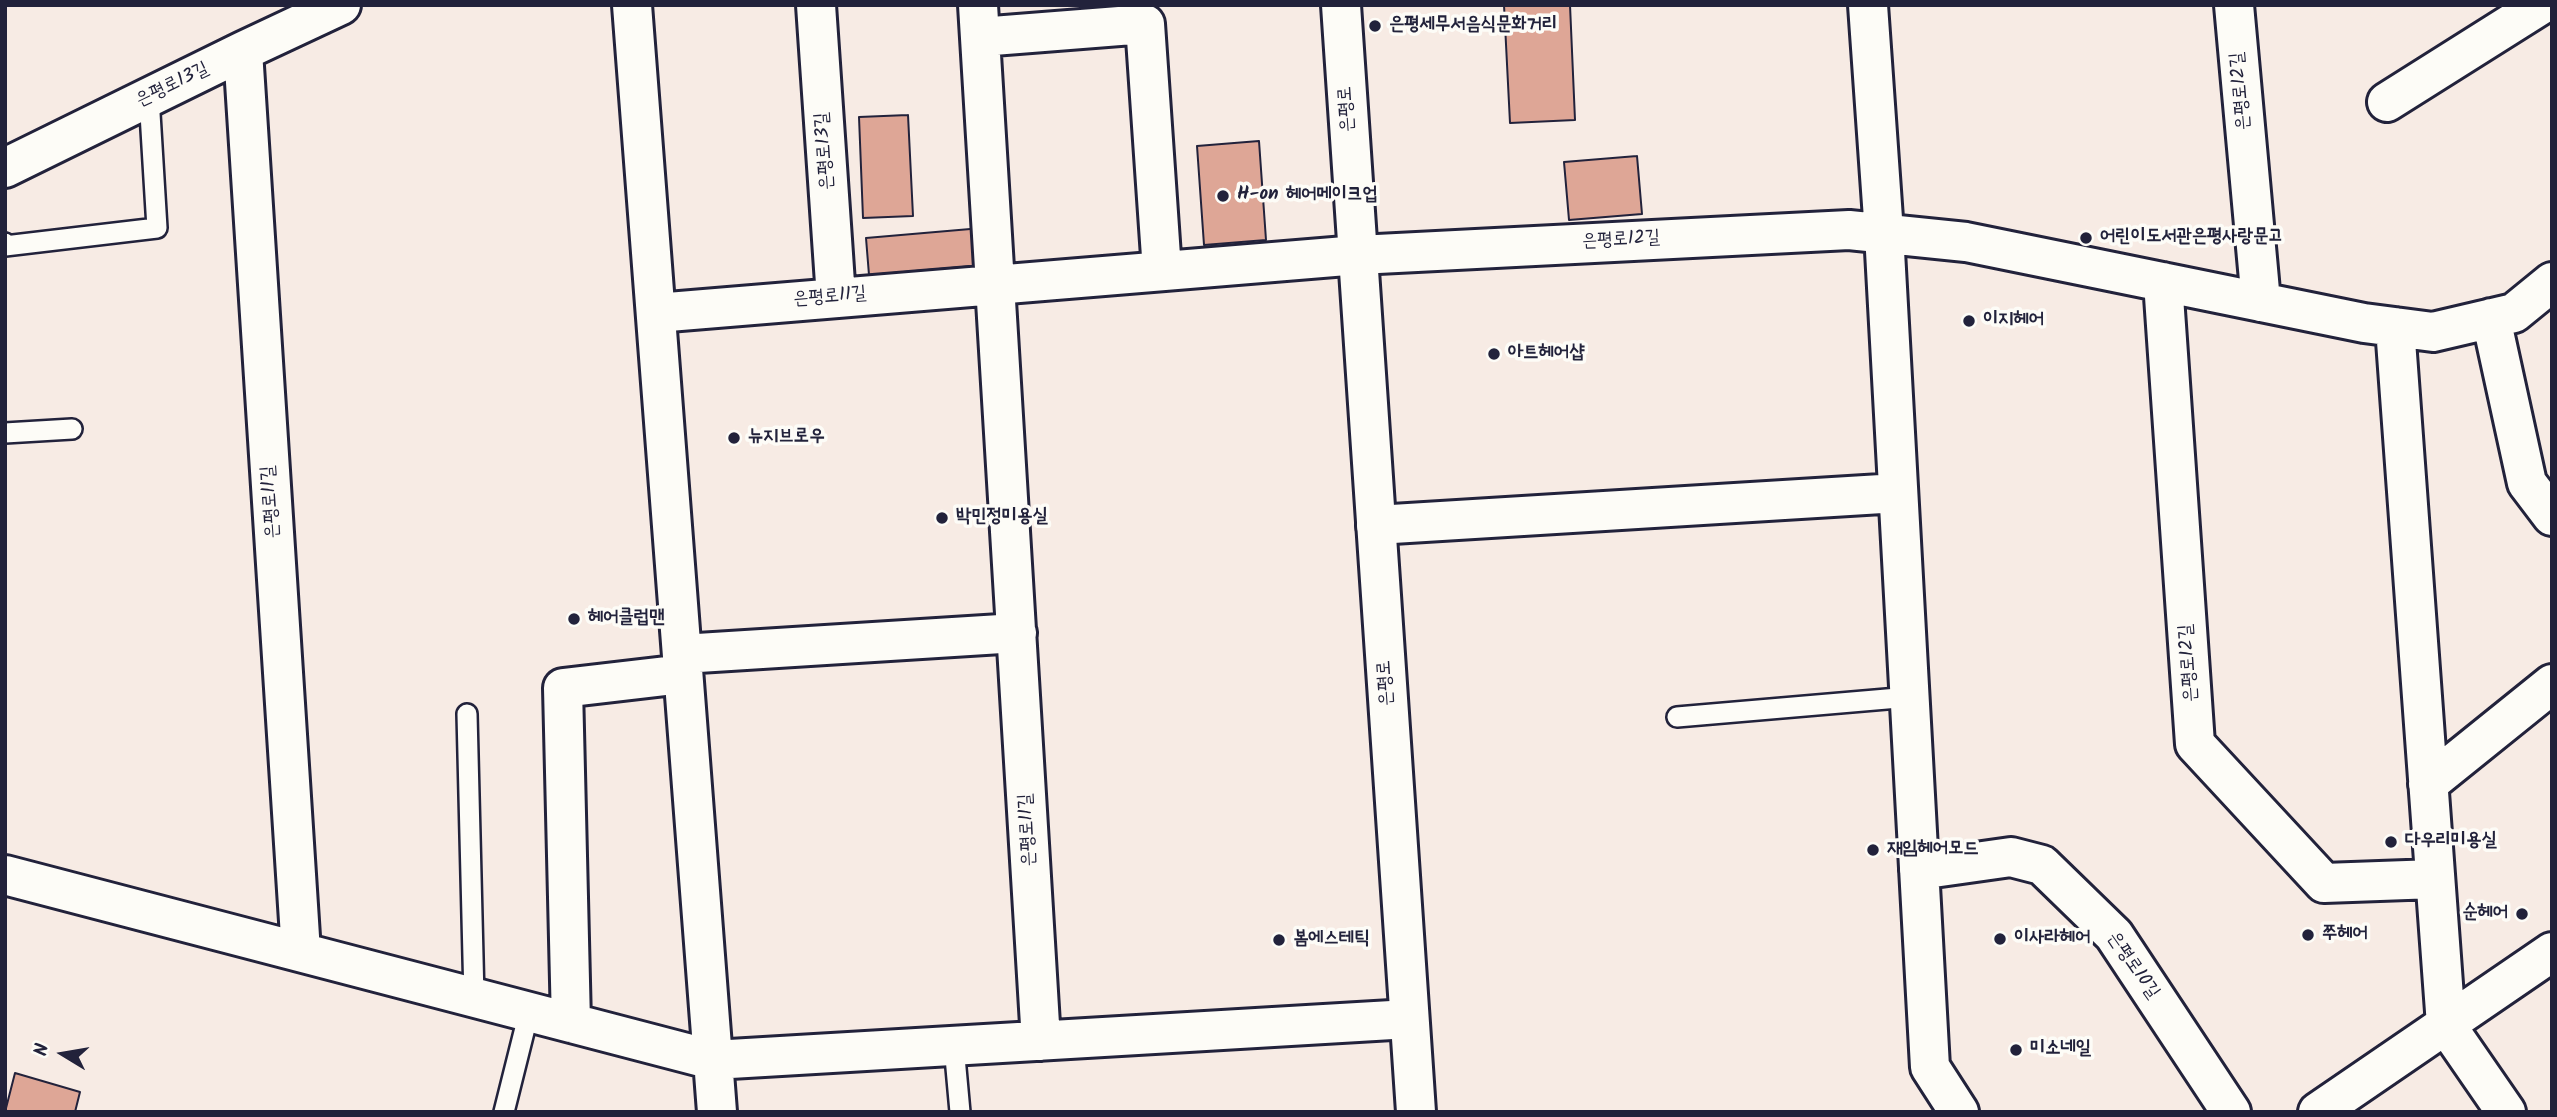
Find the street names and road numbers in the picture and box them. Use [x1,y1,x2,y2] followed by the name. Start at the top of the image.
[2227,51,2257,131] street label: 은평로12길
[133,59,213,113] street label: 은평로13길
[1335,85,1361,133] street label: 은평로
[812,111,840,191] street label: 은평로13길
[1581,228,1661,254] street label: 은평로12길
[793,283,867,313] street label: 은평로11길
[258,465,286,539] street label: 은평로11길
[2176,623,2204,703] street label: 은평로12길
[1374,659,1400,707] street label: 은평로
[1016,793,1042,867] street label: 은평로11길
[2101,928,2163,1004] street label: 은평로10길

